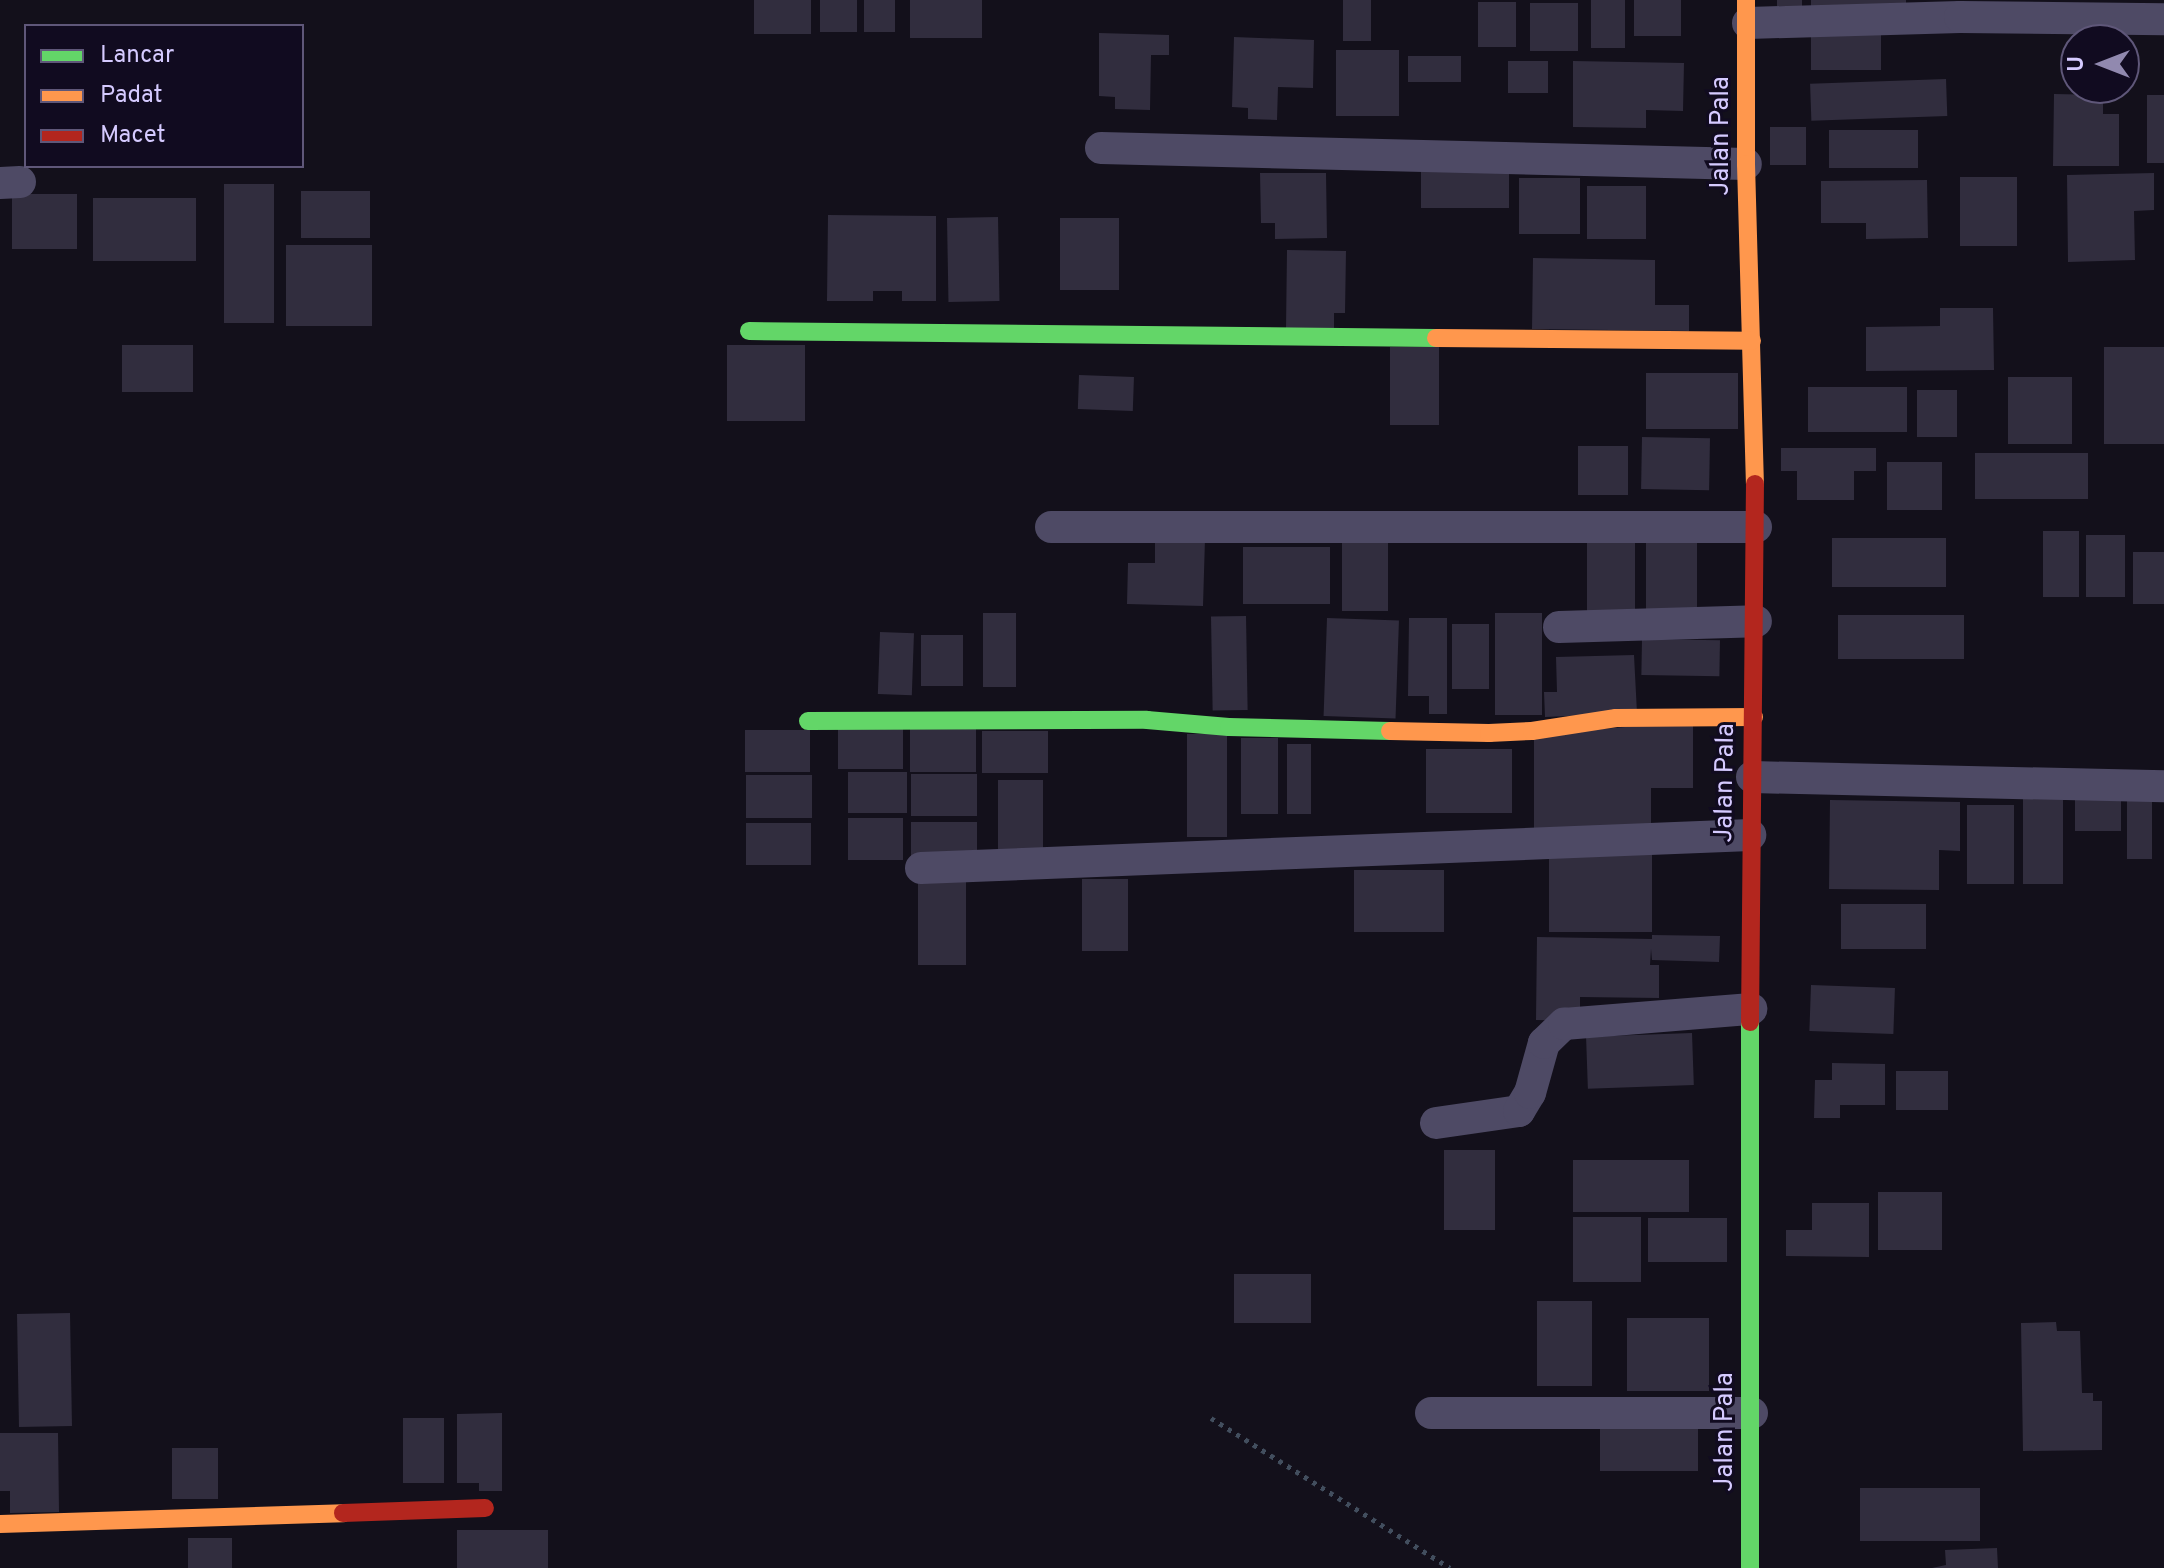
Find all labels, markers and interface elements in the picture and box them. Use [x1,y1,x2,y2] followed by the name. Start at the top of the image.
[24,24,304,168] legend
[2060,24,2140,104] north arrow
[100,41,174,71] text: Lancar
[2064,56,2091,72] text: U
[1706,76,1738,196] street label: Jalan Pala
[100,81,162,111] text: Padat
[100,121,166,151] text: Macet
[1709,723,1743,843] street label: Jalan Pala
[1710,1372,1742,1492] street label: Jalan Pala

